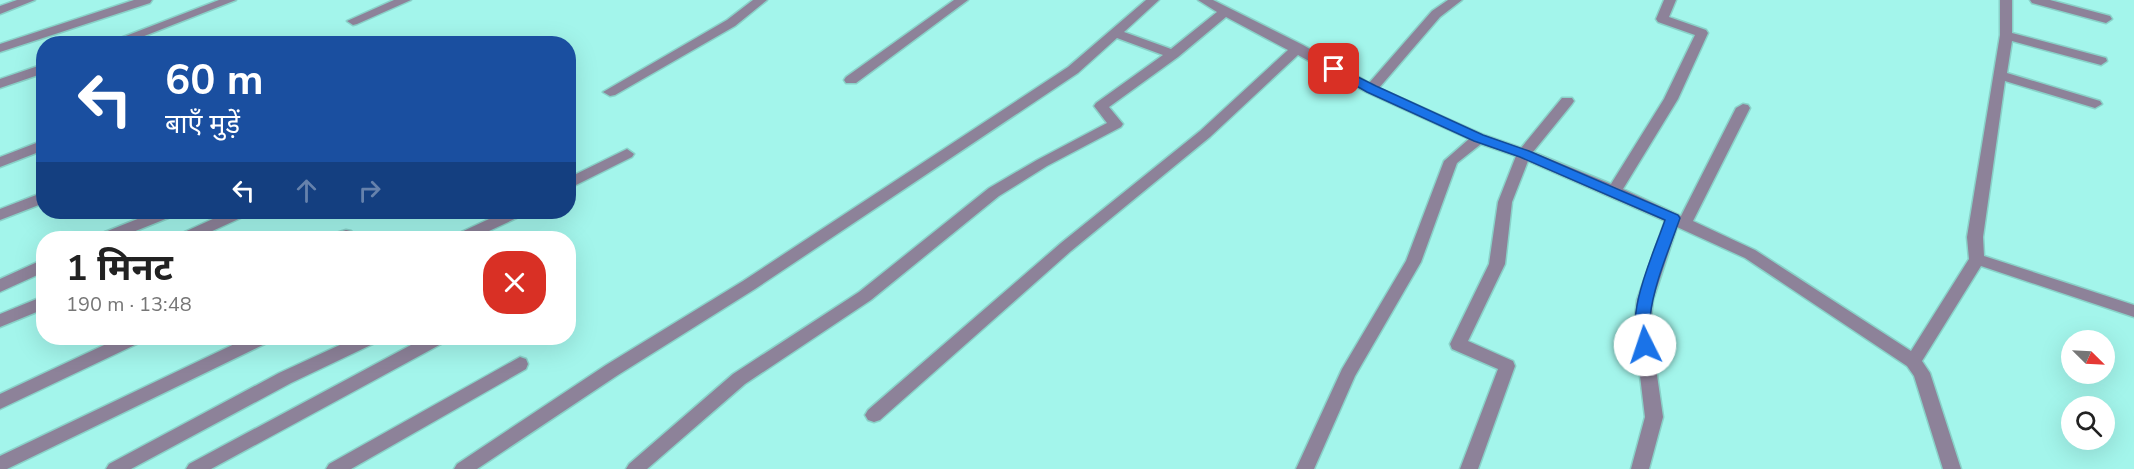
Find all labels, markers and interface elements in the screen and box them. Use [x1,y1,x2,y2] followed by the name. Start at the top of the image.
[1308,43,1359,94] pin
[165,52,264,109] text: 60 m
[1317,52,1350,85] icon: arrive
[66,60,144,138] icon: left
[165,106,240,143] text: बाएँ मुड़ें
[227,174,260,207] icon: left
[290,174,323,207] icon: ahead
[353,174,386,207] icon: right
[66,244,173,293] text: 1 मिनट
[483,251,546,314] button: close
[66,291,192,318] text: 190 m · 13:48
[1613,313,1677,377] position arrow
[2061,330,2115,384] north arrow
[2061,330,2115,450] map controls
[2061,396,2115,450] button: search

